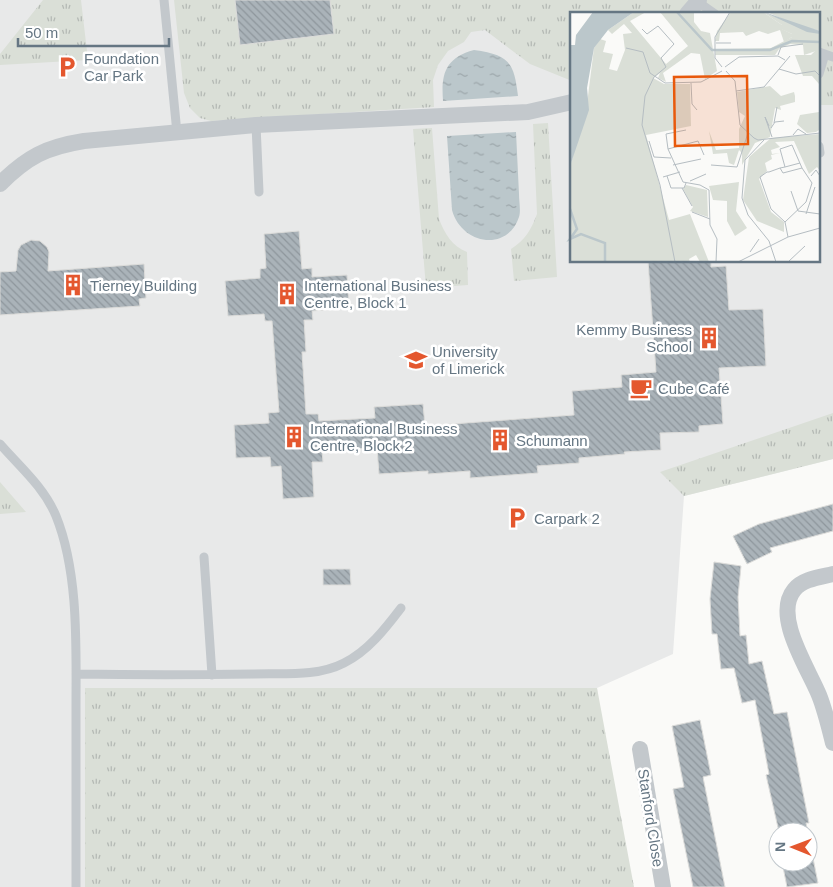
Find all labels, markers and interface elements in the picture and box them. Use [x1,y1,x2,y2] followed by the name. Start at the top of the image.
[570,12,820,262] inset map
[18,15,169,47] scale bar
[25,24,58,41] text: 50 m
[84,50,159,84] place label: Foundation Car Park
[54,54,80,80] parking icon: Foundation Car Park
[60,272,86,298] building icon: Tierney Building
[90,277,197,294] place label: Tierney Building
[304,277,452,311] place label: International Business Centre, Block 1
[274,281,300,307] building icon: International Business Centre, Block 1
[576,321,692,355] place label: Kemmy Business School
[696,325,722,351] building icon: Kemmy Business School
[432,343,505,377] place label: University of Limerick
[403,347,429,373] school or university icon: University of Limerick
[628,375,654,401] cafe icon: Cube Café
[658,380,730,397] place label: Cube Café
[310,420,458,454] place label: International Business Centre, Block 2
[281,424,307,450] building icon: International Business Centre, Block 2
[487,427,513,453] building icon: Schumann
[516,432,588,449] place label: Schumann
[504,505,530,531] parking icon: Carpark 2
[534,510,600,527] place label: Carpark 2
[635,768,667,868] street label: Stanford Close
[768,822,818,872] north arrow
[772,842,788,852] text: N

